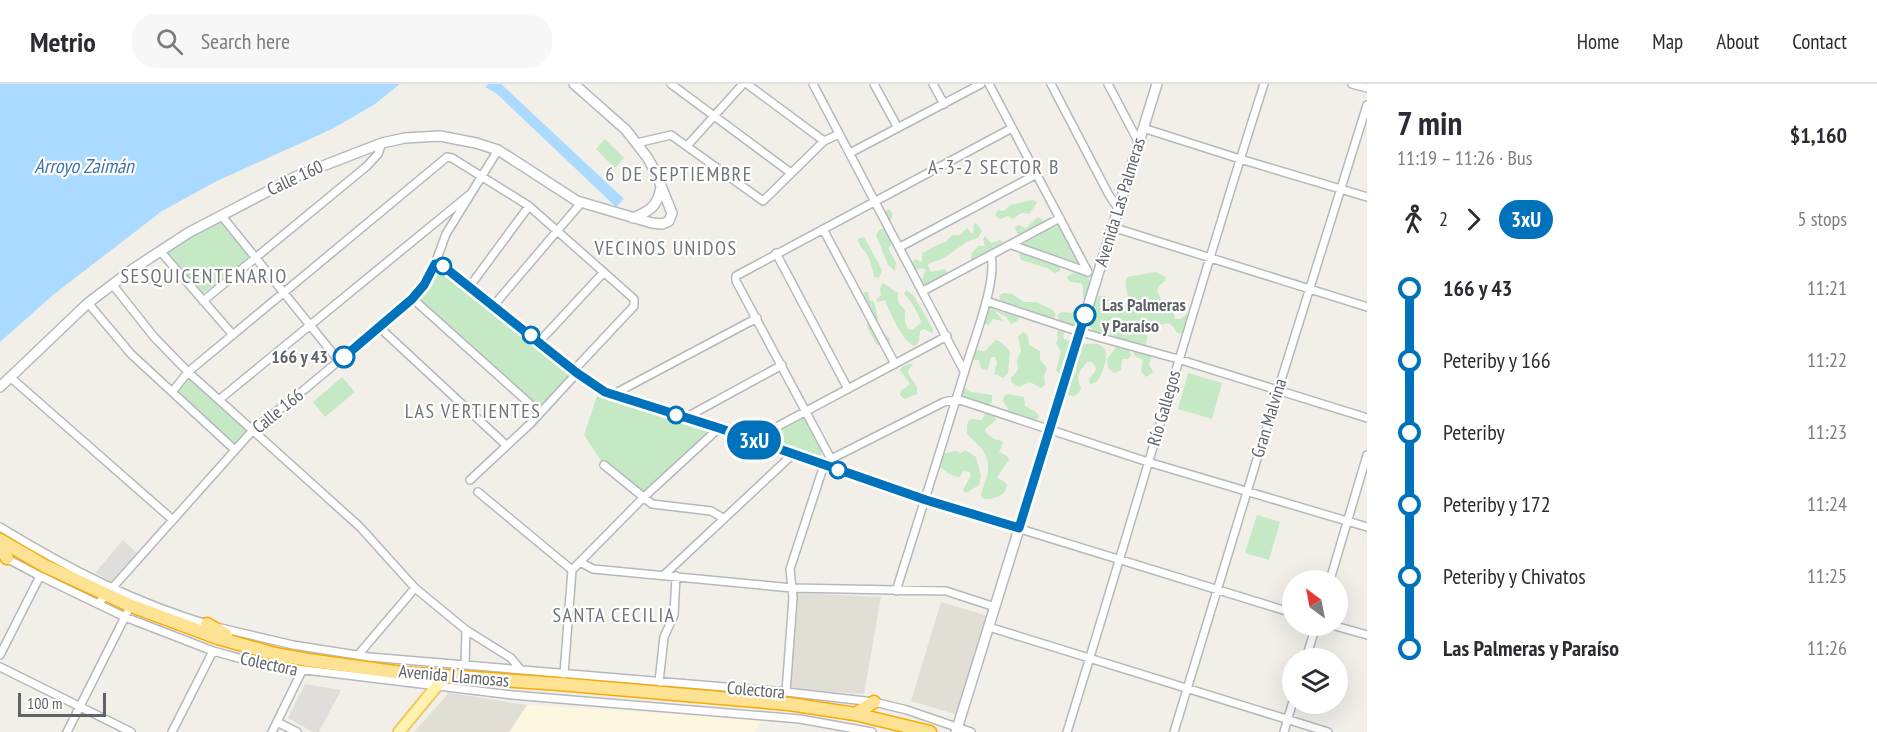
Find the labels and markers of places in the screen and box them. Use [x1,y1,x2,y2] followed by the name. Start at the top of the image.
[434,257,452,275] unlabelled marker
[1101,293,1186,337] place label: Las Palmeras y Paraíso
[1074,304,1096,326] marker: Las Palmeras y Paraíso
[522,326,540,344] unlabelled marker
[271,345,328,368] place label: 166 y 43
[333,346,355,368] marker: 166 y 43
[667,406,685,424] unlabelled marker
[829,461,847,479] unlabelled marker

